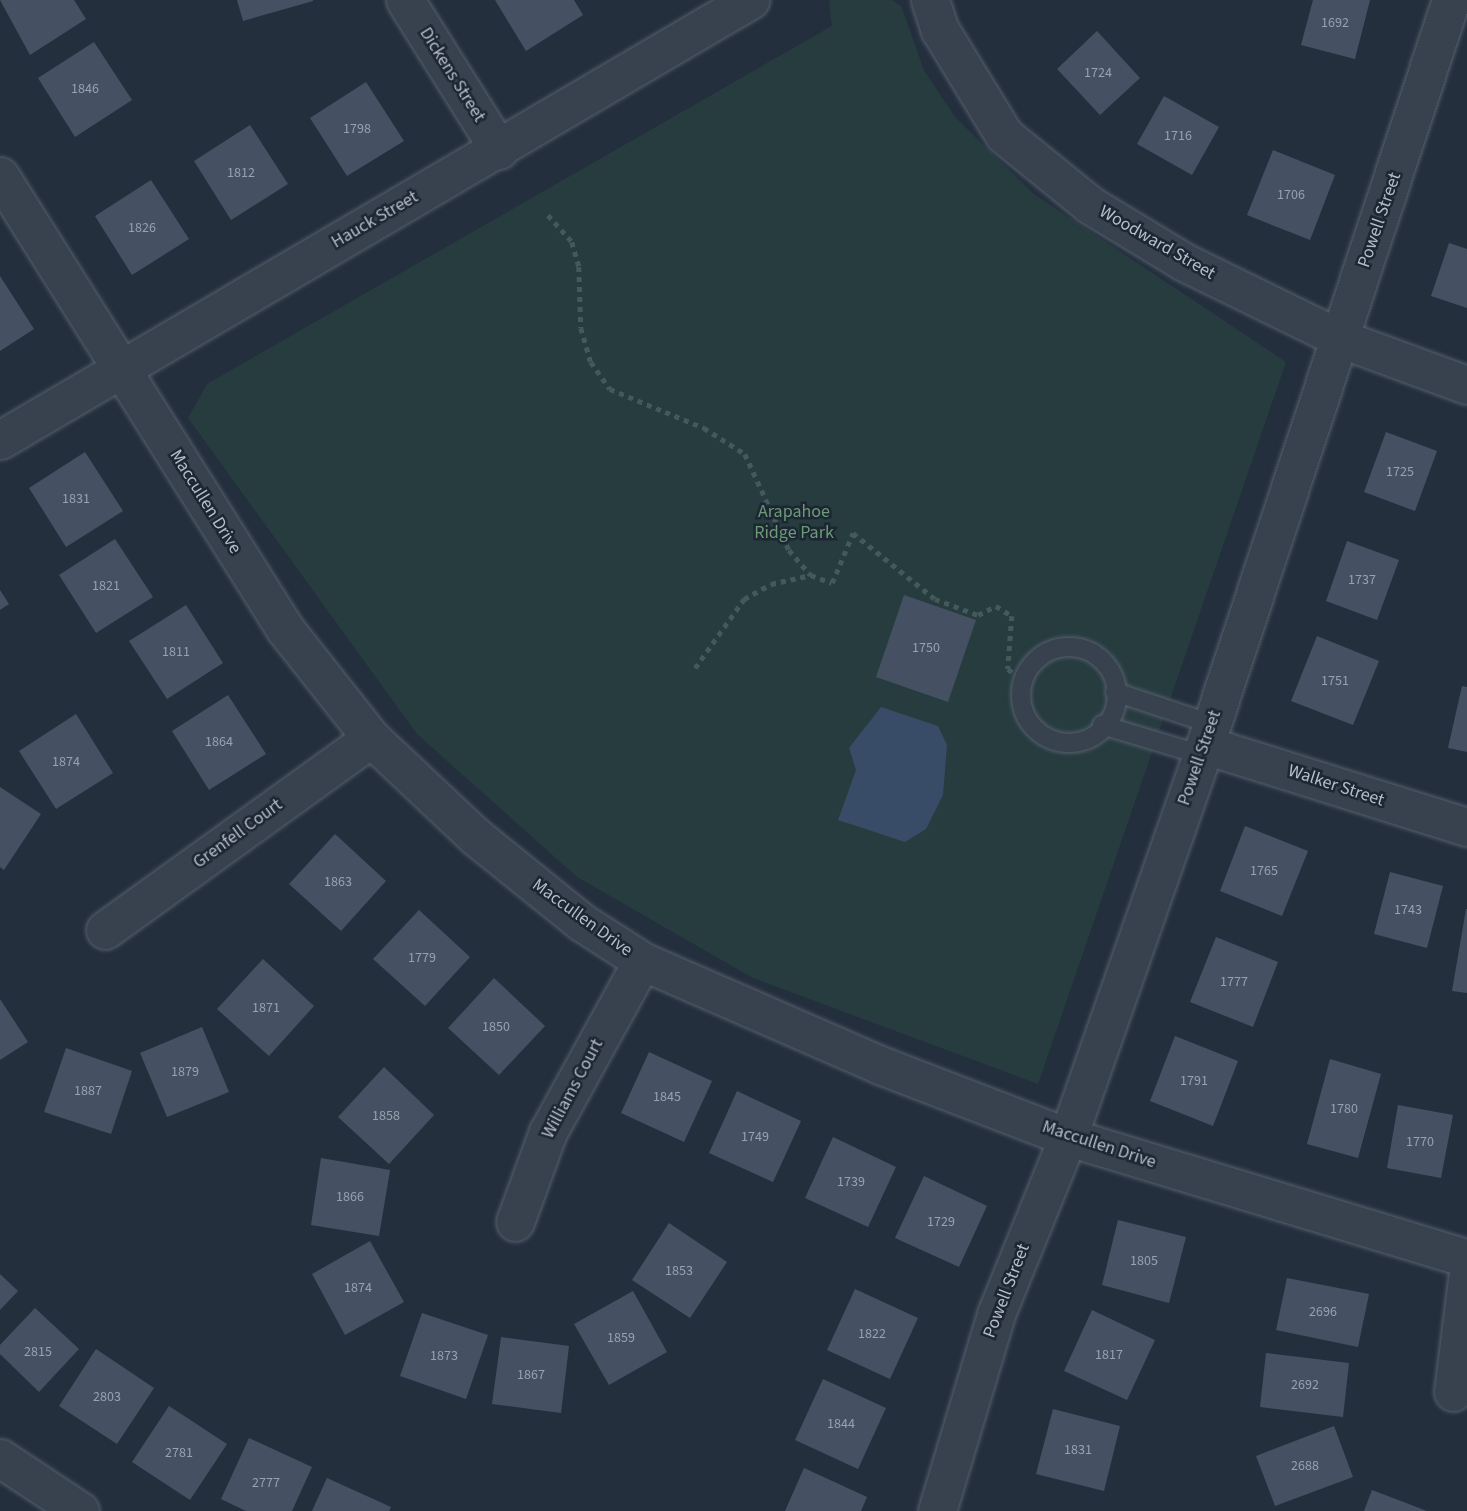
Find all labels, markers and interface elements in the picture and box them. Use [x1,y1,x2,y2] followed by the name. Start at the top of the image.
[1321,15,1349,31] house number: 1692
[414,24,490,126] street label: Dickens Street
[1084,65,1112,81] house number: 1724
[71,81,99,97] house number: 1846
[343,121,371,137] house number: 1798
[1164,128,1192,144] house number: 1716
[227,165,255,181] house number: 1812
[1354,170,1406,270] street label: Powell Street
[328,187,422,253] street label: Hauck Street
[1277,187,1305,203] house number: 1706
[1095,201,1219,285] street label: Woodward Street
[128,220,156,236] house number: 1826
[164,446,246,558] street label: Maccullen Drive
[1386,464,1414,480] house number: 1725
[62,491,90,507] house number: 1831
[754,502,834,544] park label: Arapahoe Ridge Park
[1348,572,1376,588] house number: 1737
[92,578,120,594] house number: 1821
[912,640,940,656] house number: 1750
[162,644,190,660] house number: 1811
[1321,673,1349,689] house number: 1751
[1174,708,1226,808] street label: Powell Street
[205,734,233,750] house number: 1864
[52,754,80,770] house number: 1874
[1285,760,1387,812] street label: Walker Street
[189,794,287,874] street label: Grenfell Court
[1250,863,1278,879] house number: 1765
[324,874,352,890] house number: 1863
[528,874,636,962] street label: Maccullen Drive
[1394,902,1422,918] house number: 1743
[408,950,436,966] house number: 1779
[1220,974,1248,990] house number: 1777
[252,1000,280,1016] house number: 1871
[482,1019,510,1035] house number: 1850
[538,1036,608,1142] street label: Williams Court
[171,1064,199,1080] house number: 1879
[1180,1073,1208,1089] house number: 1791
[74,1083,102,1099] house number: 1887
[653,1089,681,1105] house number: 1845
[1330,1101,1358,1117] house number: 1780
[372,1108,400,1124] house number: 1858
[1039,1116,1159,1174] street label: Maccullen Drive
[741,1129,769,1145] house number: 1749
[1406,1134,1434,1150] house number: 1770
[837,1174,865,1190] house number: 1739
[336,1189,364,1205] house number: 1866
[927,1214,955,1230] house number: 1729
[979,1241,1035,1341] street label: Powell Street
[1130,1253,1158,1269] house number: 1805
[665,1263,693,1279] house number: 1853
[344,1280,372,1296] house number: 1874
[1309,1304,1337,1320] house number: 2696
[858,1326,886,1342] house number: 1822
[607,1330,635,1346] house number: 1859
[24,1344,52,1360] house number: 2815
[1095,1347,1123,1363] house number: 1817
[430,1348,458,1364] house number: 1873
[517,1367,545,1383] house number: 1867
[1291,1377,1319,1393] house number: 2692
[93,1389,121,1405] house number: 2803
[827,1416,855,1432] house number: 1844
[1064,1442,1092,1458] house number: 1831
[165,1445,193,1461] house number: 2781
[1291,1458,1319,1474] house number: 2688
[252,1475,280,1491] house number: 2777

